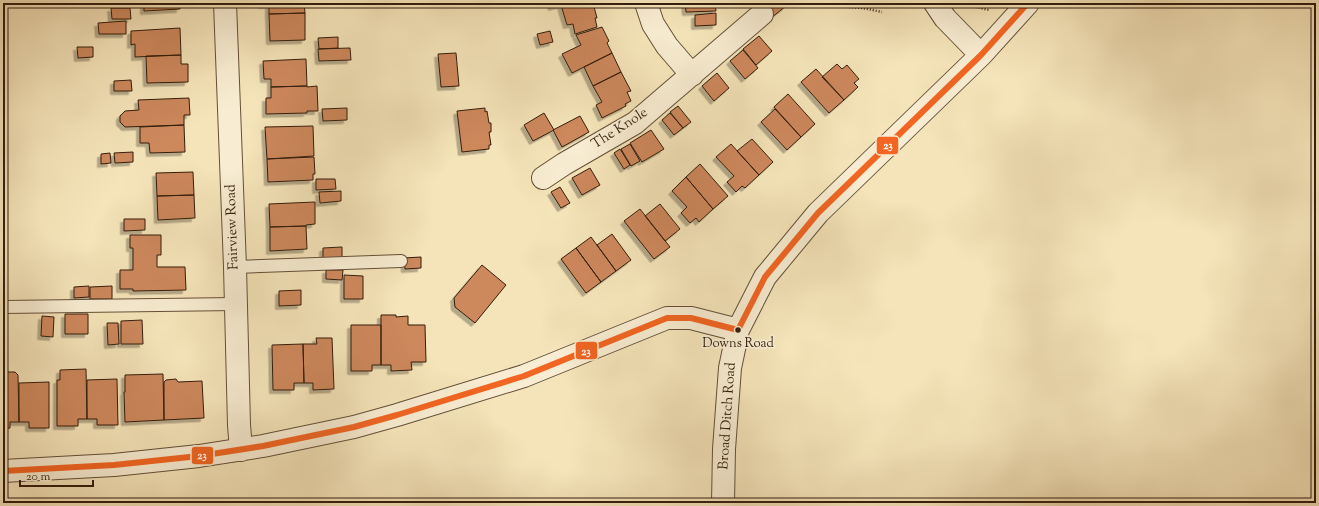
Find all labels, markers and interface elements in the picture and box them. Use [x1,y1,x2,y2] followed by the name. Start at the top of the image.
[588,103,652,155] street label: The Knole
[876,136,899,155] line badge: 23
[883,138,893,154] text: 23
[222,184,244,270] street label: Fairview Road
[733,325,743,335] marker: Downs Road
[702,335,774,353] place label: Downs Road
[575,341,598,360] line badge: 23
[581,344,591,360] text: 23
[714,362,742,470] street label: Broad Ditch Road
[191,446,214,465] line badge: 23
[197,448,207,464] text: 23
[20,462,93,488] scale bar
[26,468,51,486] text: 20 m

